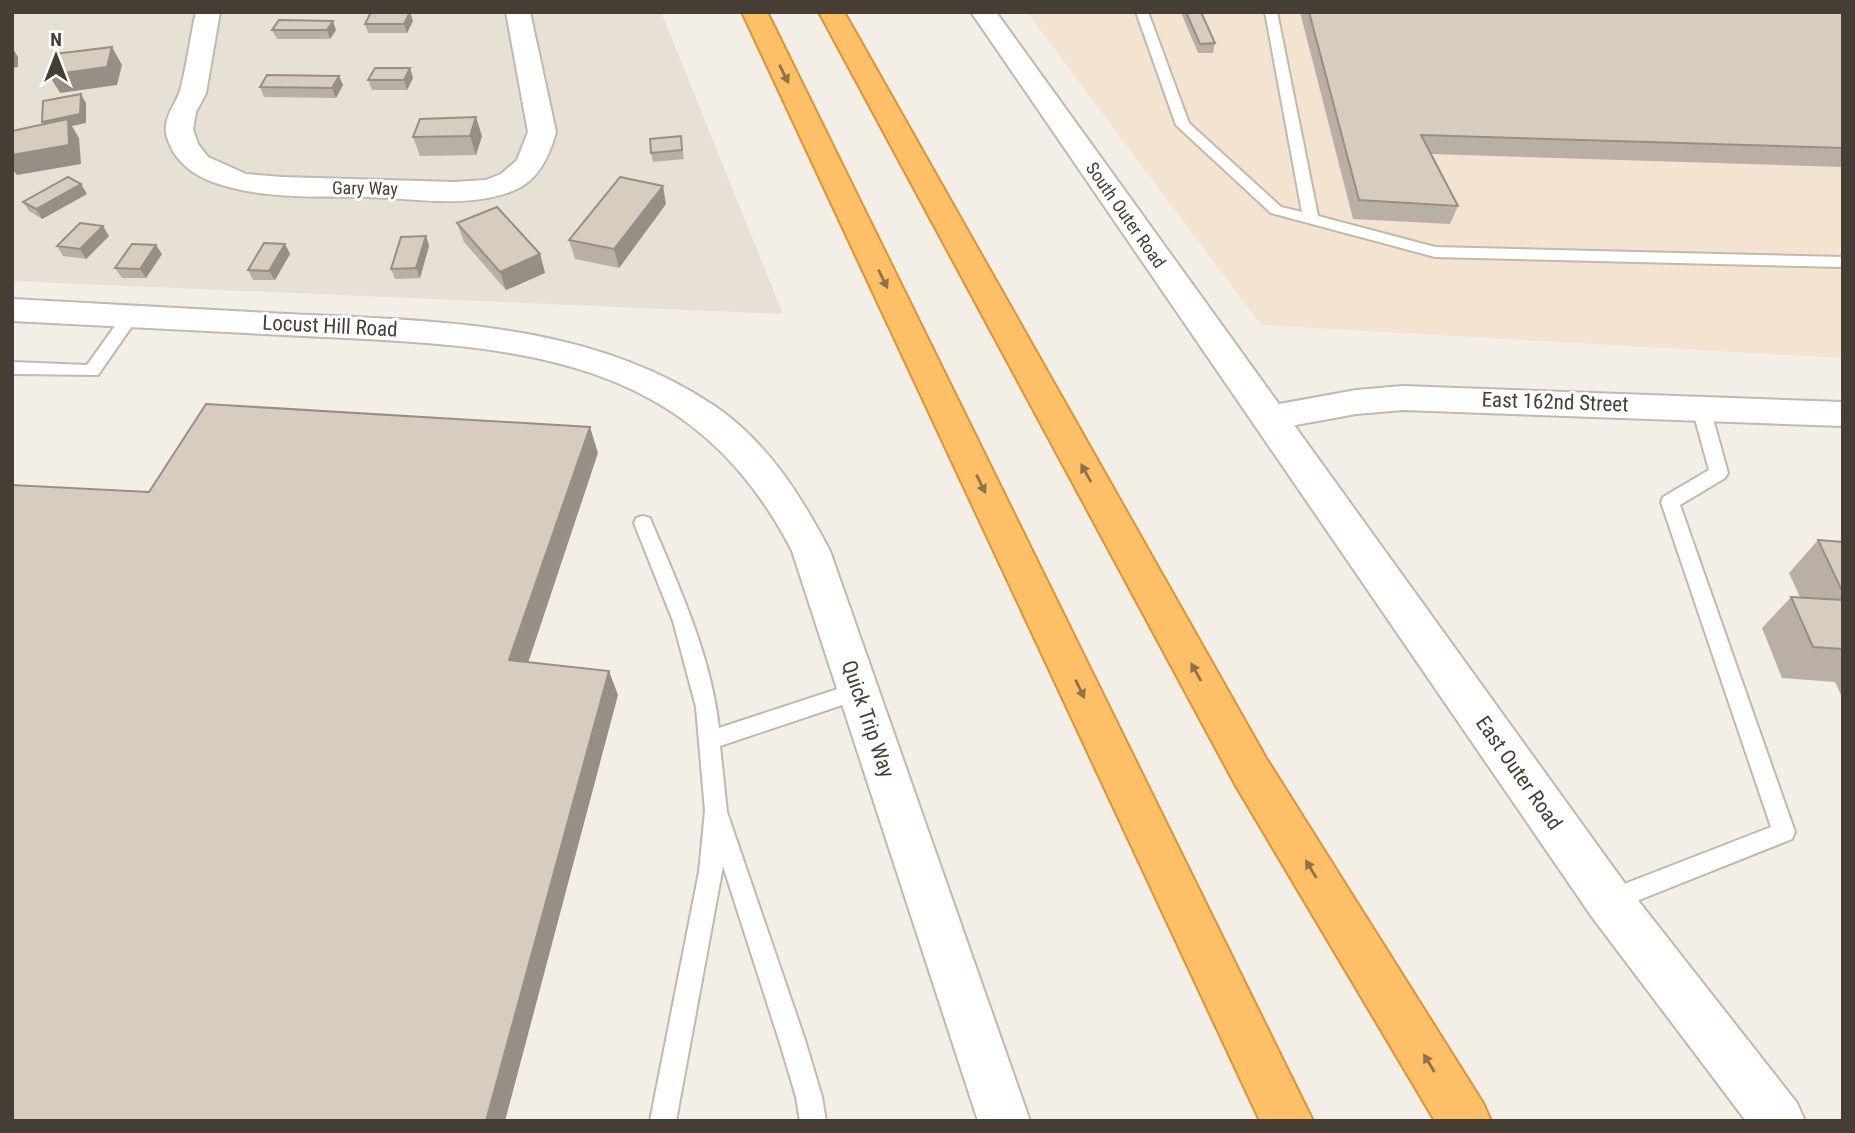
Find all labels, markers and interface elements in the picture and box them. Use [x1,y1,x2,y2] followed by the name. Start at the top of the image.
[21,21,91,91] north arrow
[50,28,62,51] text: N
[778,64,790,84] one-way arrow
[1082,158,1170,272] street label: South Outer Road
[332,177,399,199] street label: Gary Way
[877,269,888,289] one-way arrow
[262,310,398,342] street label: Locust Hill Road
[1481,387,1629,417] street label: East 162nd Street
[1080,463,1092,483] one-way arrow
[975,474,987,494] one-way arrow
[837,657,899,781] street label: Quick Trip Way
[1190,662,1202,682] one-way arrow
[1074,679,1085,699] one-way arrow
[1471,712,1567,834] street label: East Outer Road
[1304,859,1317,878] one-way arrow
[1423,1053,1436,1072] one-way arrow

